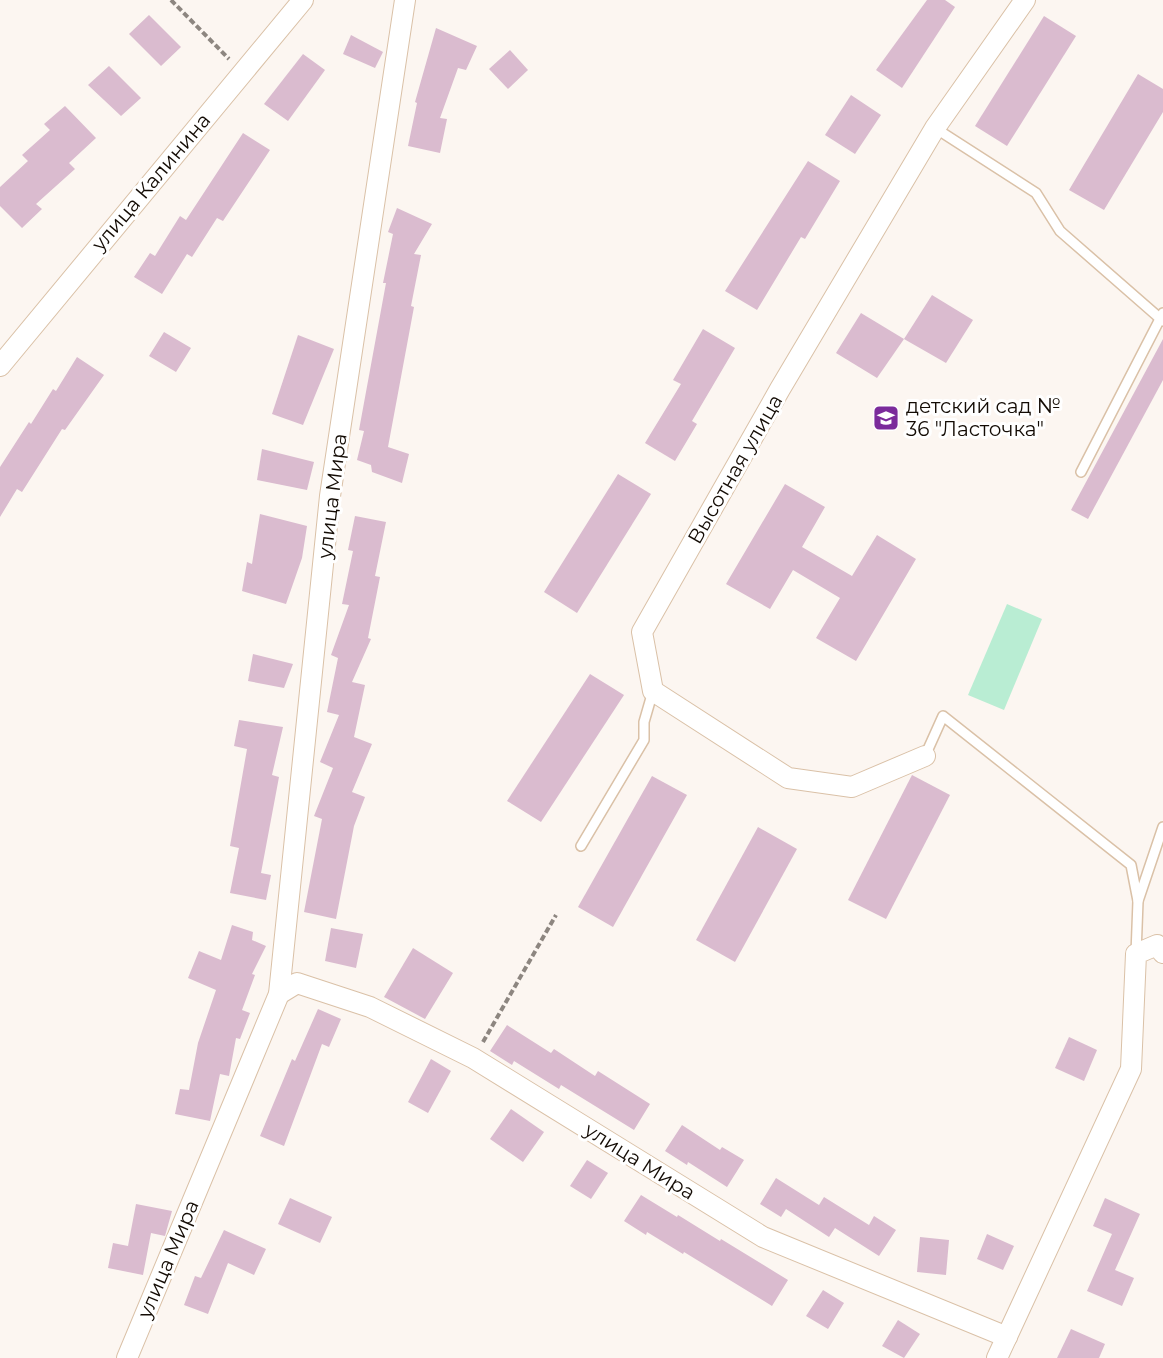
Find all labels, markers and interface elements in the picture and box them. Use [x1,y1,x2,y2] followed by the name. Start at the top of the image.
[86,108,215,256] street label: улица Калинина
[682,390,788,548] street label: Высотная улица
[906,394,1061,441] place label: детский сад № 36 "Ласточка"
[871,403,901,433] school or university icon: детский сад № 36 "Ласточка"
[312,432,352,561] street label: улица Мира
[579,1117,700,1205] street label: улица Мира
[132,1196,204,1323] street label: улица Мира

